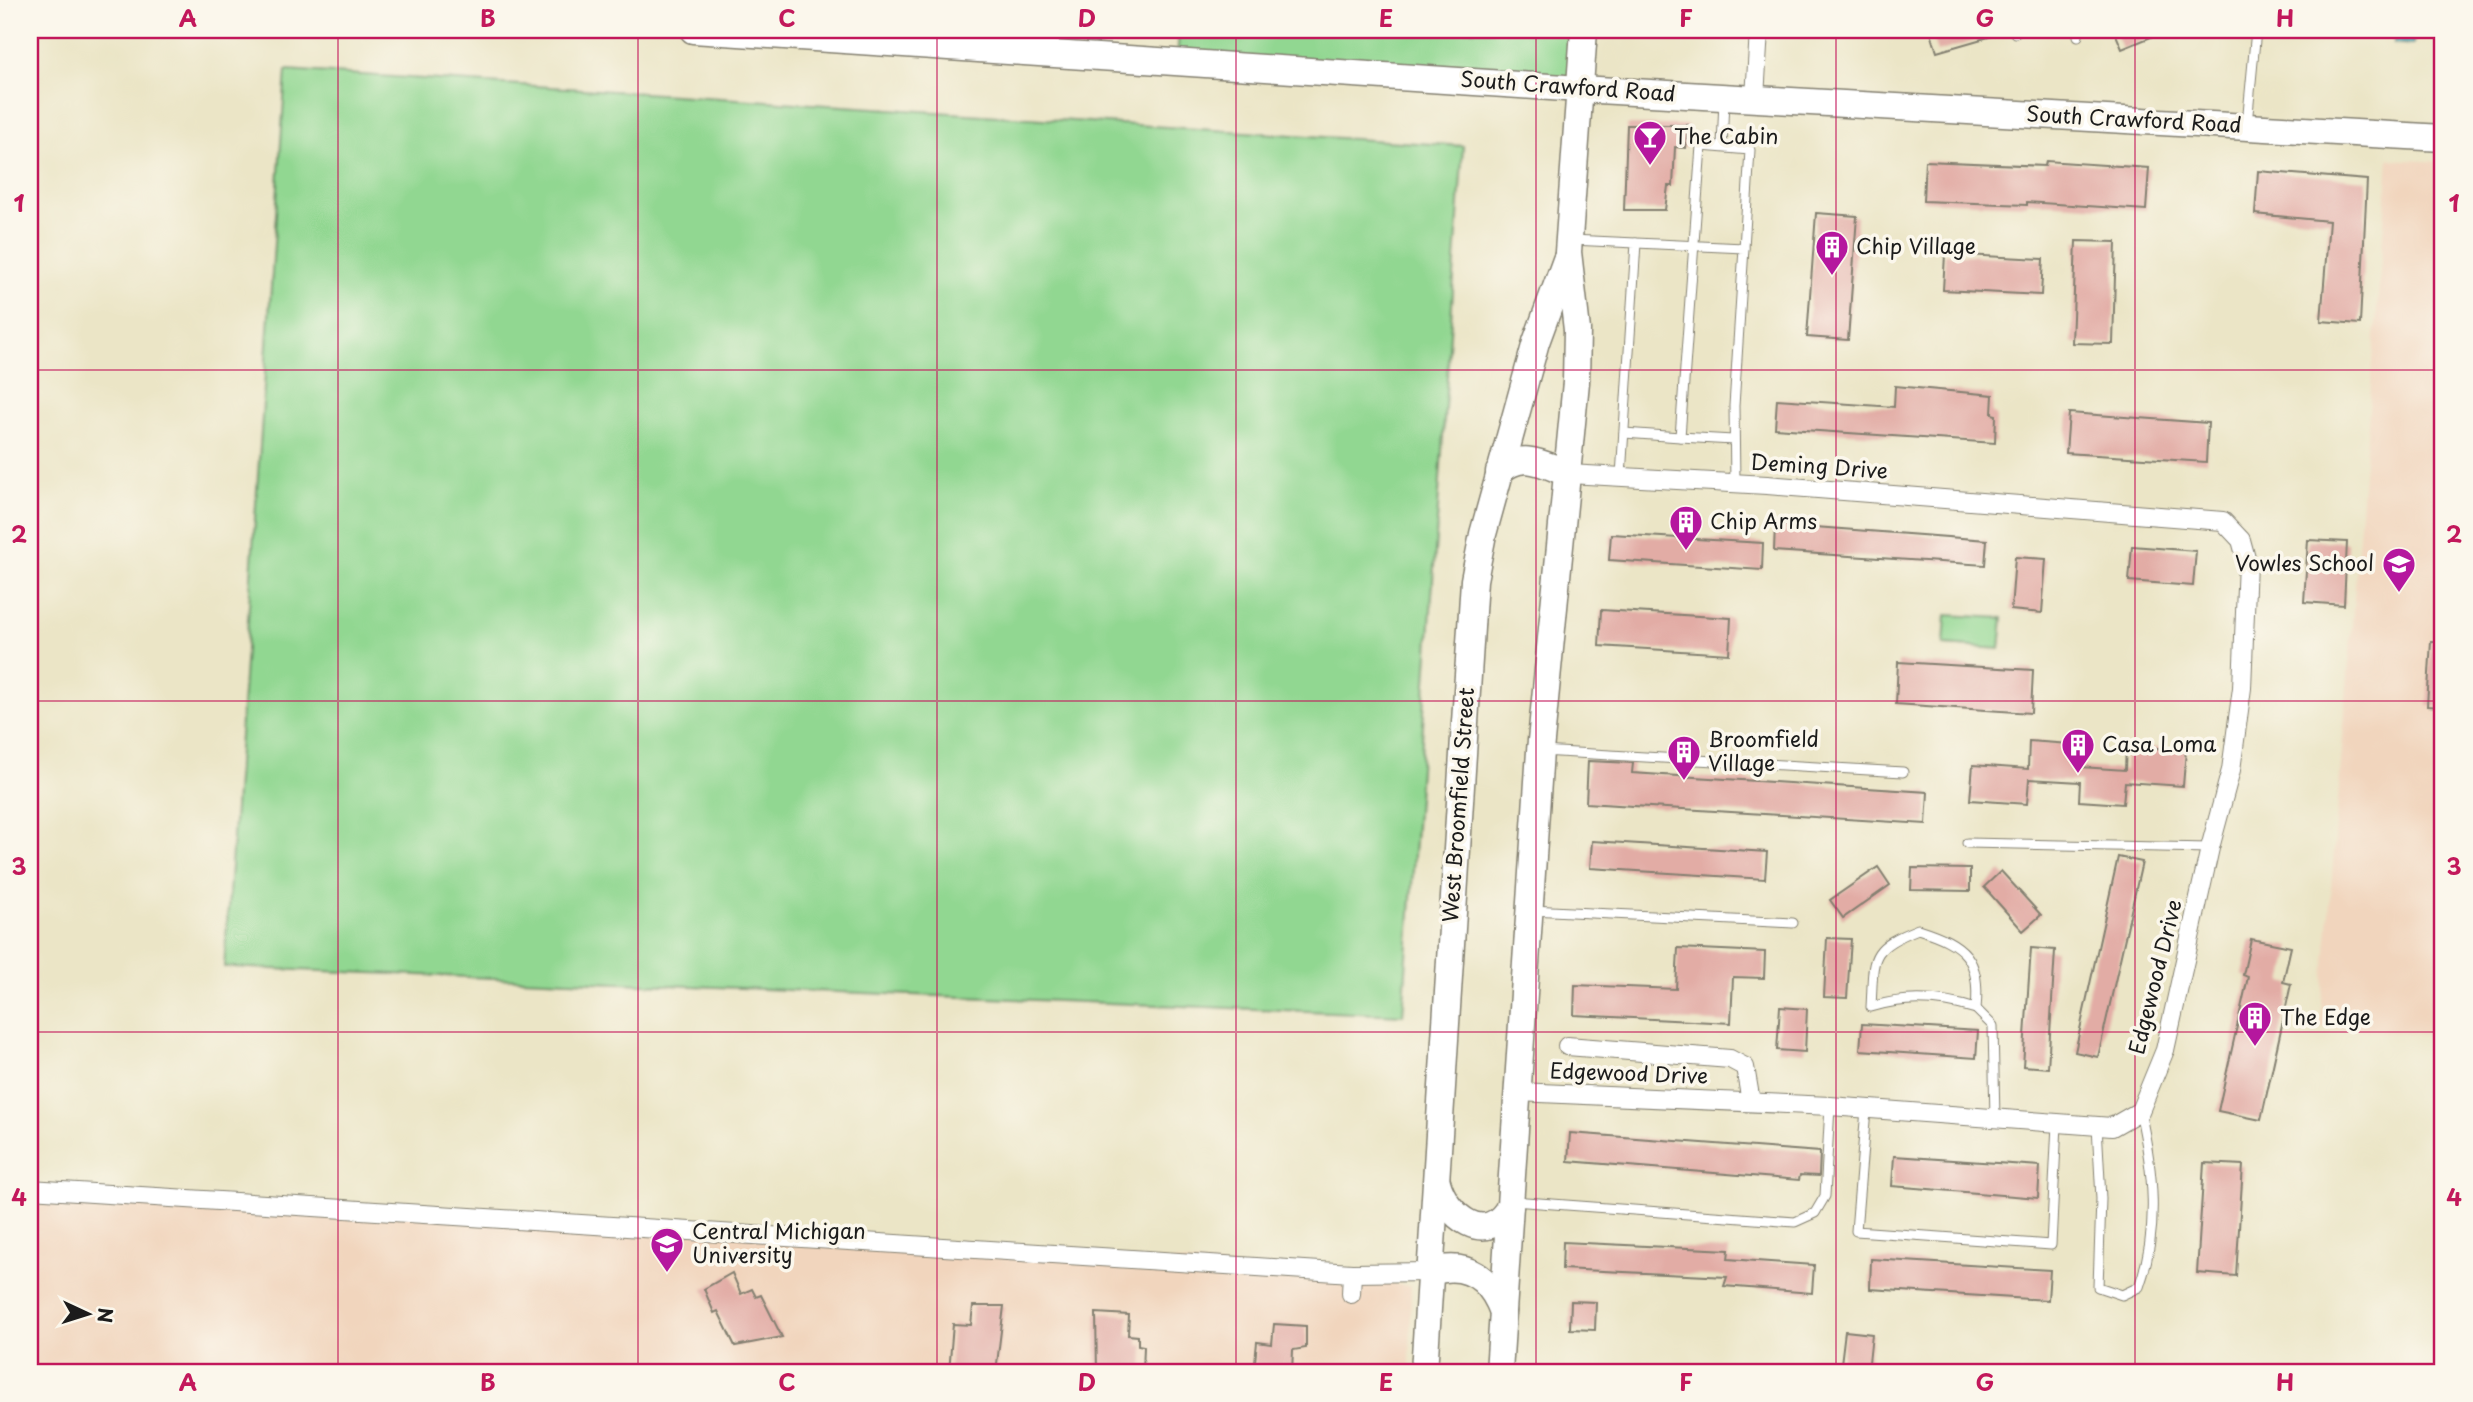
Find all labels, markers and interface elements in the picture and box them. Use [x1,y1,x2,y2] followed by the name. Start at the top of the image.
[179,0,197,35] text: A
[480,0,496,35] text: B
[778,0,796,35] text: C
[1078,0,1096,35] text: D
[1379,0,1393,35] text: E
[1679,0,1693,35] text: F
[1976,0,1994,35] text: G
[2276,0,2294,35] text: H
[1459,62,1677,108] street label: South Crawford Road
[2026,96,2243,140] street label: South Crawford Road
[1631,118,1669,167] bar icon: The Cabin
[1674,119,1778,151] place label: The Cabin
[14,185,25,220] text: 1
[2449,185,2460,220] text: 1
[1813,228,1851,277] building icon: Chip Village
[1856,229,1976,261] place label: Chip Village
[1749,444,1889,486] street label: Deming Drive
[1667,503,1705,552] building icon: Chip Arms
[1710,504,1817,536] place label: Chip Arms
[11,516,27,551] text: 2
[2446,516,2462,551] text: 2
[2380,545,2418,594] school or university icon: Vowles School
[2235,546,2374,578] place label: Vowles School
[1433,686,1481,924] street label: West Broomfield Street
[1708,722,1819,778] place label: Broomfield Village
[2059,726,2097,775] building icon: Casa Loma
[2102,727,2216,759] place label: Casa Loma
[1665,733,1703,782] building icon: Broomfield Village
[11,848,27,883] text: 3
[2446,848,2462,883] text: 3
[2119,896,2189,1057] street label: Edgewood Drive
[2236,999,2274,1048] building icon: The Edge
[2280,1000,2371,1032] place label: The Edge
[1549,1053,1709,1091] street label: Edgewood Drive
[11,1179,27,1214] text: 4
[2446,1179,2462,1214] text: 4
[692,1214,866,1270] place label: Central Michigan University
[648,1225,686,1274] school or university icon: Central Michigan University
[52,1280,122,1350] north arrow
[91,1307,120,1324] text: N
[179,1364,197,1399] text: A
[480,1364,496,1399] text: B
[778,1364,796,1399] text: C
[1078,1364,1096,1399] text: D
[1379,1364,1393,1399] text: E
[1679,1364,1693,1399] text: F
[1976,1364,1994,1399] text: G
[2276,1364,2294,1399] text: H

